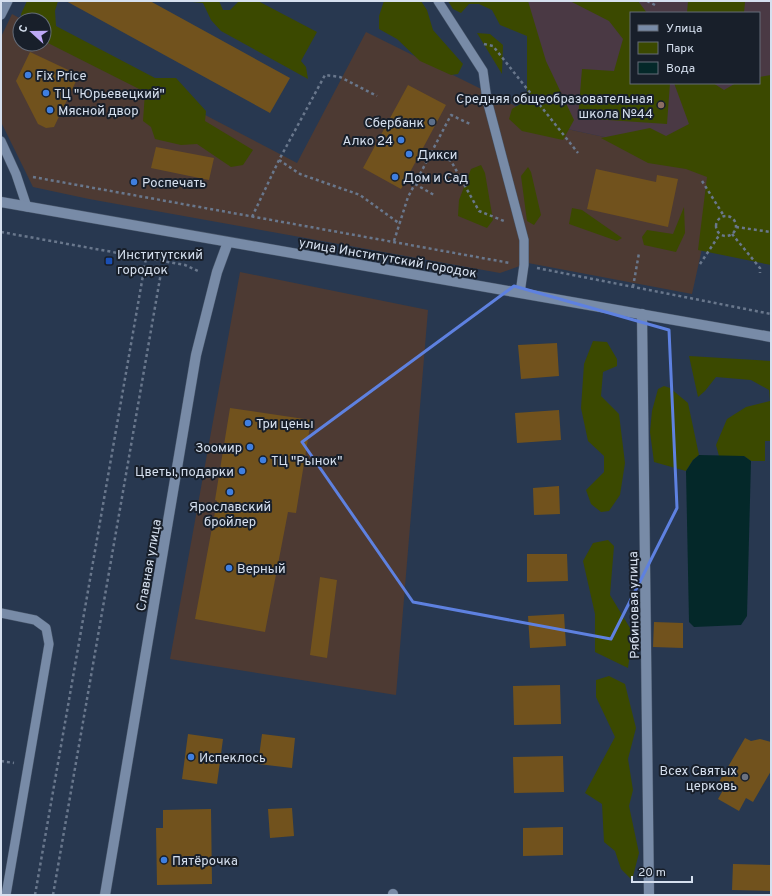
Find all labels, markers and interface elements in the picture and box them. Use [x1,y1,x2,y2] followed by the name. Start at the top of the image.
[12,12,52,52] north arrow
[630,12,760,84] legend
[666,21,702,37] text: Улица
[16,23,31,35] text: С
[666,41,694,57] text: Парк
[666,61,695,77] text: Вода
[36,69,86,85] place label: Fix Price
[23,70,33,80] marker: Fix Price
[54,87,165,103] place label: ТЦ "Юрьевецкий"
[41,88,51,98] marker: ТЦ "Юрьевецкий"
[456,92,653,123] place label: Средняя общеобразовательная школа №44
[656,100,666,110] marker: Средняя общеобразовательная школа №44
[58,104,139,120] place label: Мясной двор
[45,105,55,115] marker: Мясной двор
[364,116,424,132] place label: Сбербанк
[427,117,437,127] marker: Сбербанк
[343,134,393,150] place label: Алко 24
[396,135,406,145] marker: Алко 24
[417,148,457,164] place label: Дикси
[404,149,414,159] marker: Дикси
[403,171,468,187] place label: Дом и Сад
[390,172,400,182] marker: Дом и Сад
[142,176,206,192] place label: Роспечать
[129,177,139,187] marker: Роспечать
[297,235,478,283] street label: улица Институтский городок
[117,248,203,279] place label: Институтский городок
[104,256,114,266] marker: Институтский городок
[256,417,314,433] place label: Три цены
[243,418,253,428] marker: Три цены
[195,441,242,457] place label: Зоомир
[245,442,255,452] marker: Зоомир
[271,454,343,470] place label: ТЦ "Рынок"
[258,455,268,465] marker: ТЦ "Рынок"
[135,465,234,481] place label: Цветы, подарки
[237,466,247,476] marker: Цветы, подарки
[225,487,235,497] marker: Ярославский бройлер
[189,500,271,531] place label: Ярославский бройлер
[134,518,166,613] street label: Славная улица
[626,551,644,659] street label: Рябиновая улица
[237,562,286,578] place label: Верный
[224,563,234,573] marker: Верный
[199,751,266,767] place label: Испеклось
[186,752,196,762] marker: Испеклось
[659,764,737,795] place label: Всех Святых церковь
[740,772,750,782] marker: Всех Святых церковь
[172,854,238,870] place label: Пятёрочка
[159,855,169,865] marker: Пятёрочка
[632,858,692,884] scale bar
[638,865,666,881] text: 20 m

